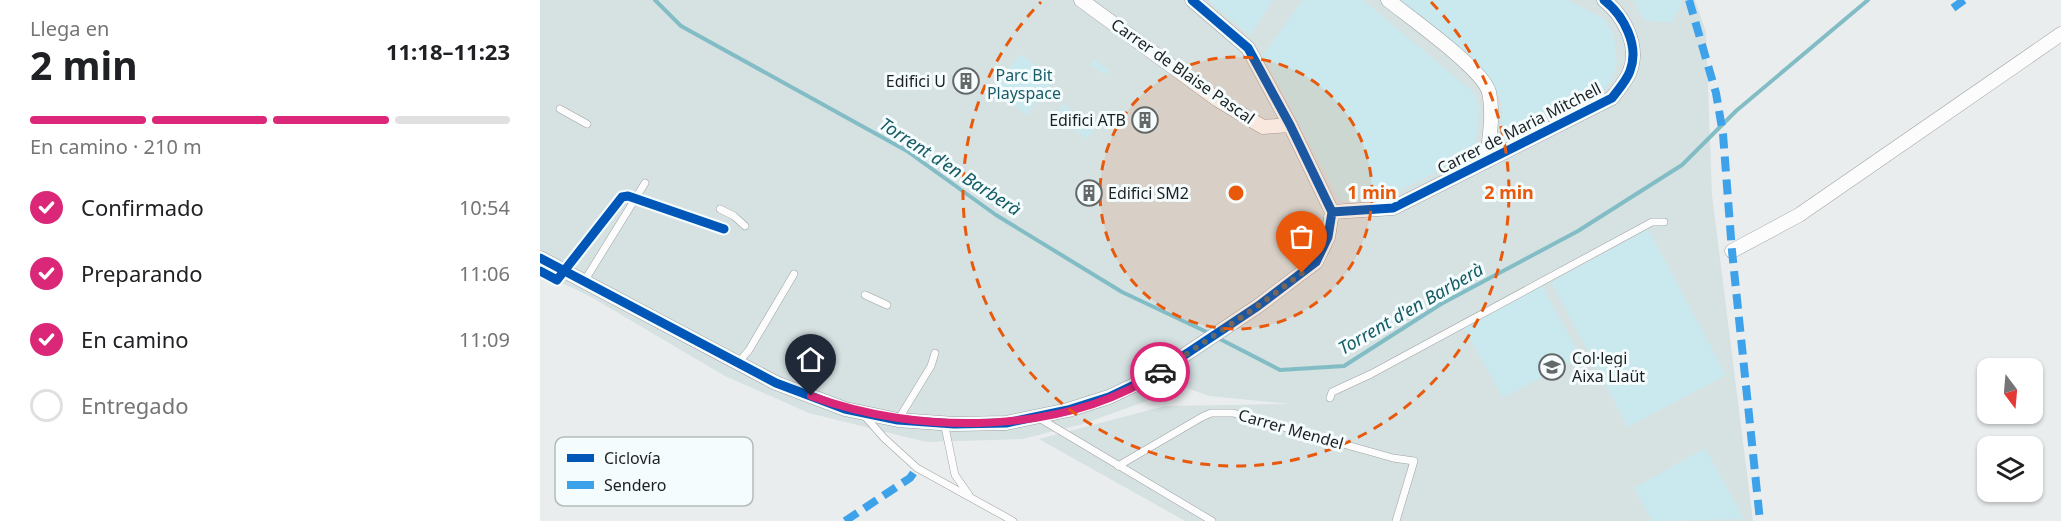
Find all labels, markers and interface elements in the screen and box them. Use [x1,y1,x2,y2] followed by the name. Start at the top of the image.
[1107,13,1259,129] street label: Carrer de Blaise Pascal
[30,15,109,42] text: Llega en
[386,36,510,66] text: 11:18–11:23
[30,38,137,91] text: 2 min
[987,64,1061,104] park label: Parc Bit Playspace
[951,66,981,96] building icon: Edifici U
[886,70,946,92] place label: Edifici U
[1433,77,1605,179] street label: Carrer de Maria Mitchell
[1130,105,1160,135] building icon: Edifici ATB
[1049,109,1126,131] place label: Edifici ATB
[875,111,1026,221] water label: Torrent d'en Barberà
[30,133,202,160] text: En camino · 210 m
[1074,178,1104,208] building icon: Edifici SM2
[1347,180,1397,204] text: 1 min
[1484,180,1534,204] text: 2 min
[1108,182,1189,204] place label: Edifici SM2
[1226,183,1246,203] centre of rings
[30,191,63,224] icon: check
[81,192,204,222] text: Confirmado
[459,194,510,221] text: 10:54
[1276,211,1327,273] pin
[1285,220,1318,253] icon: bag
[30,257,63,290] icon: check
[1334,257,1487,360] water label: Torrent d'en Barberà
[81,258,203,288] text: Preparando
[459,260,510,287] text: 11:06
[30,323,63,356] icon: check
[81,324,189,354] text: En camino
[459,326,510,353] text: 11:09
[785,334,836,396] pin
[1130,342,1190,402] courier
[794,343,827,376] icon: home
[1572,347,1645,387] place label: Col·legi Aixa Llaüt
[1537,352,1567,382] school or university icon: Col·legi Aixa Llaüt
[1144,356,1177,389] icon: car
[1977,358,2043,424] north arrow
[1977,358,2043,502] map controls
[81,390,189,420] text: Entregado
[1236,404,1346,454] street label: Carrer Mendel
[1977,436,2043,502] button: layers
[555,437,753,506] legend
[604,447,661,469] text: Ciclovía
[604,474,667,496] text: Sendero

